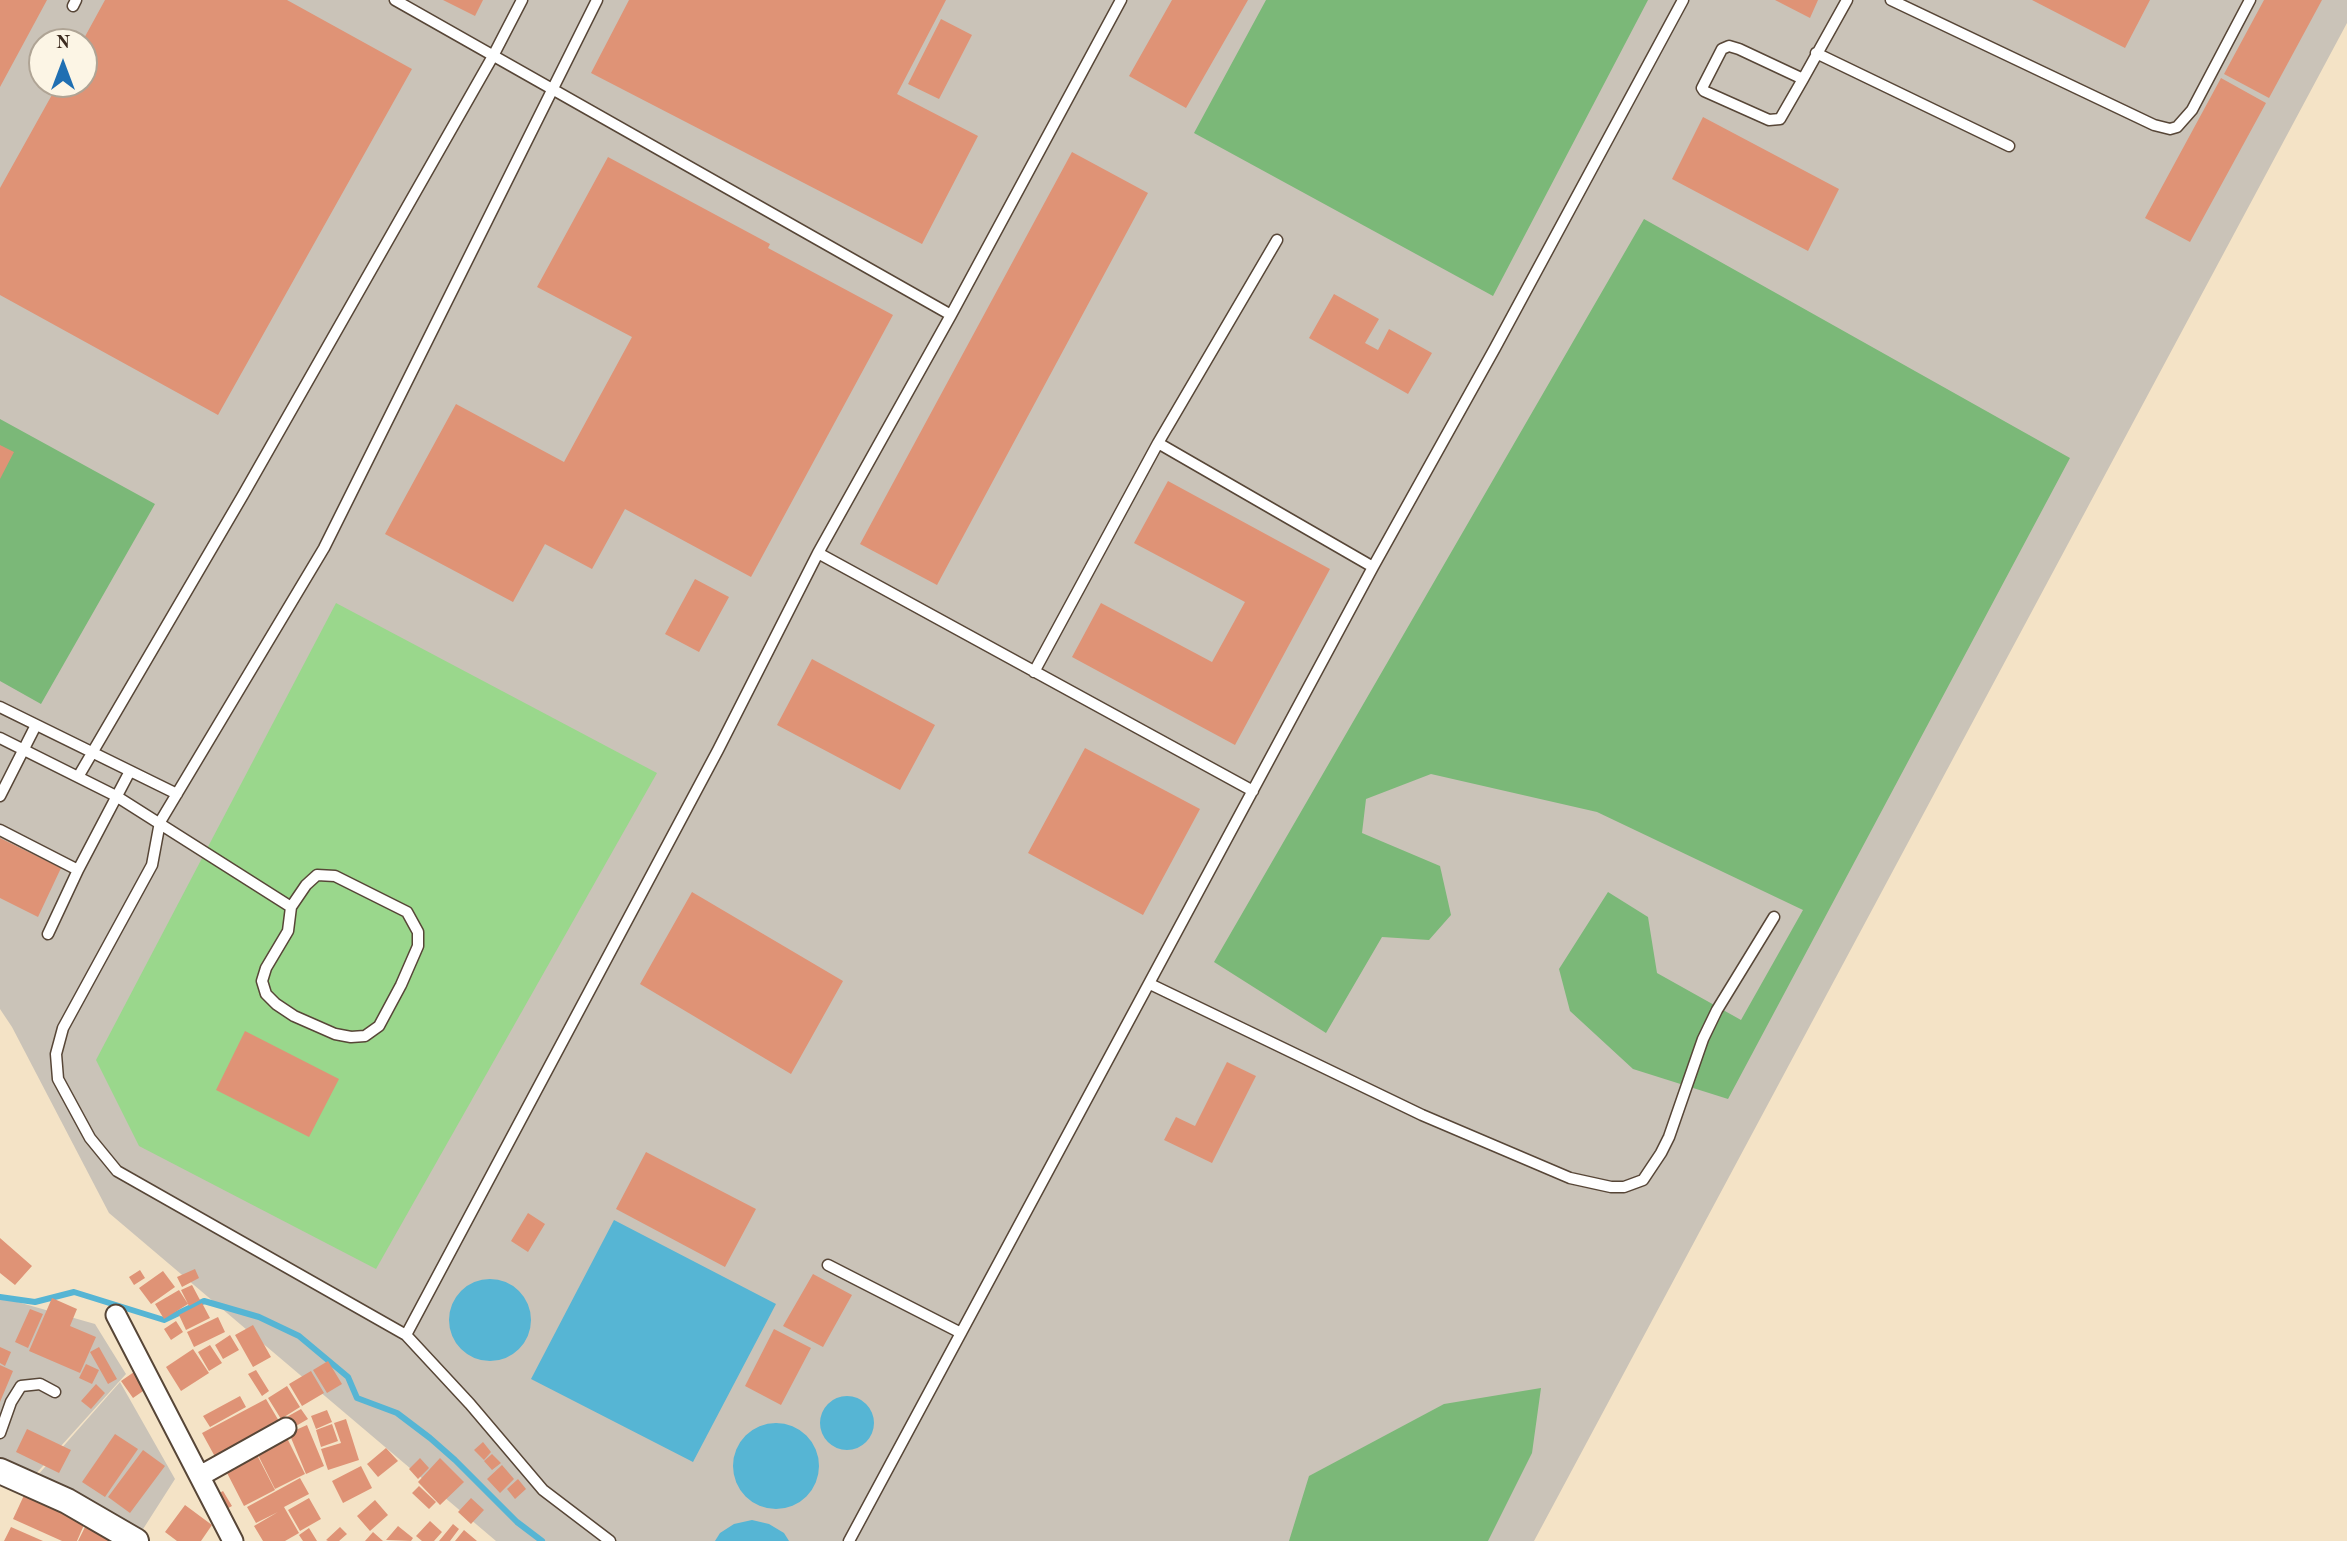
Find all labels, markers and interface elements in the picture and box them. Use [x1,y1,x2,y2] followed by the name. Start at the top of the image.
[28,28,98,98] north arrow
[56,34,70,53] text: N

